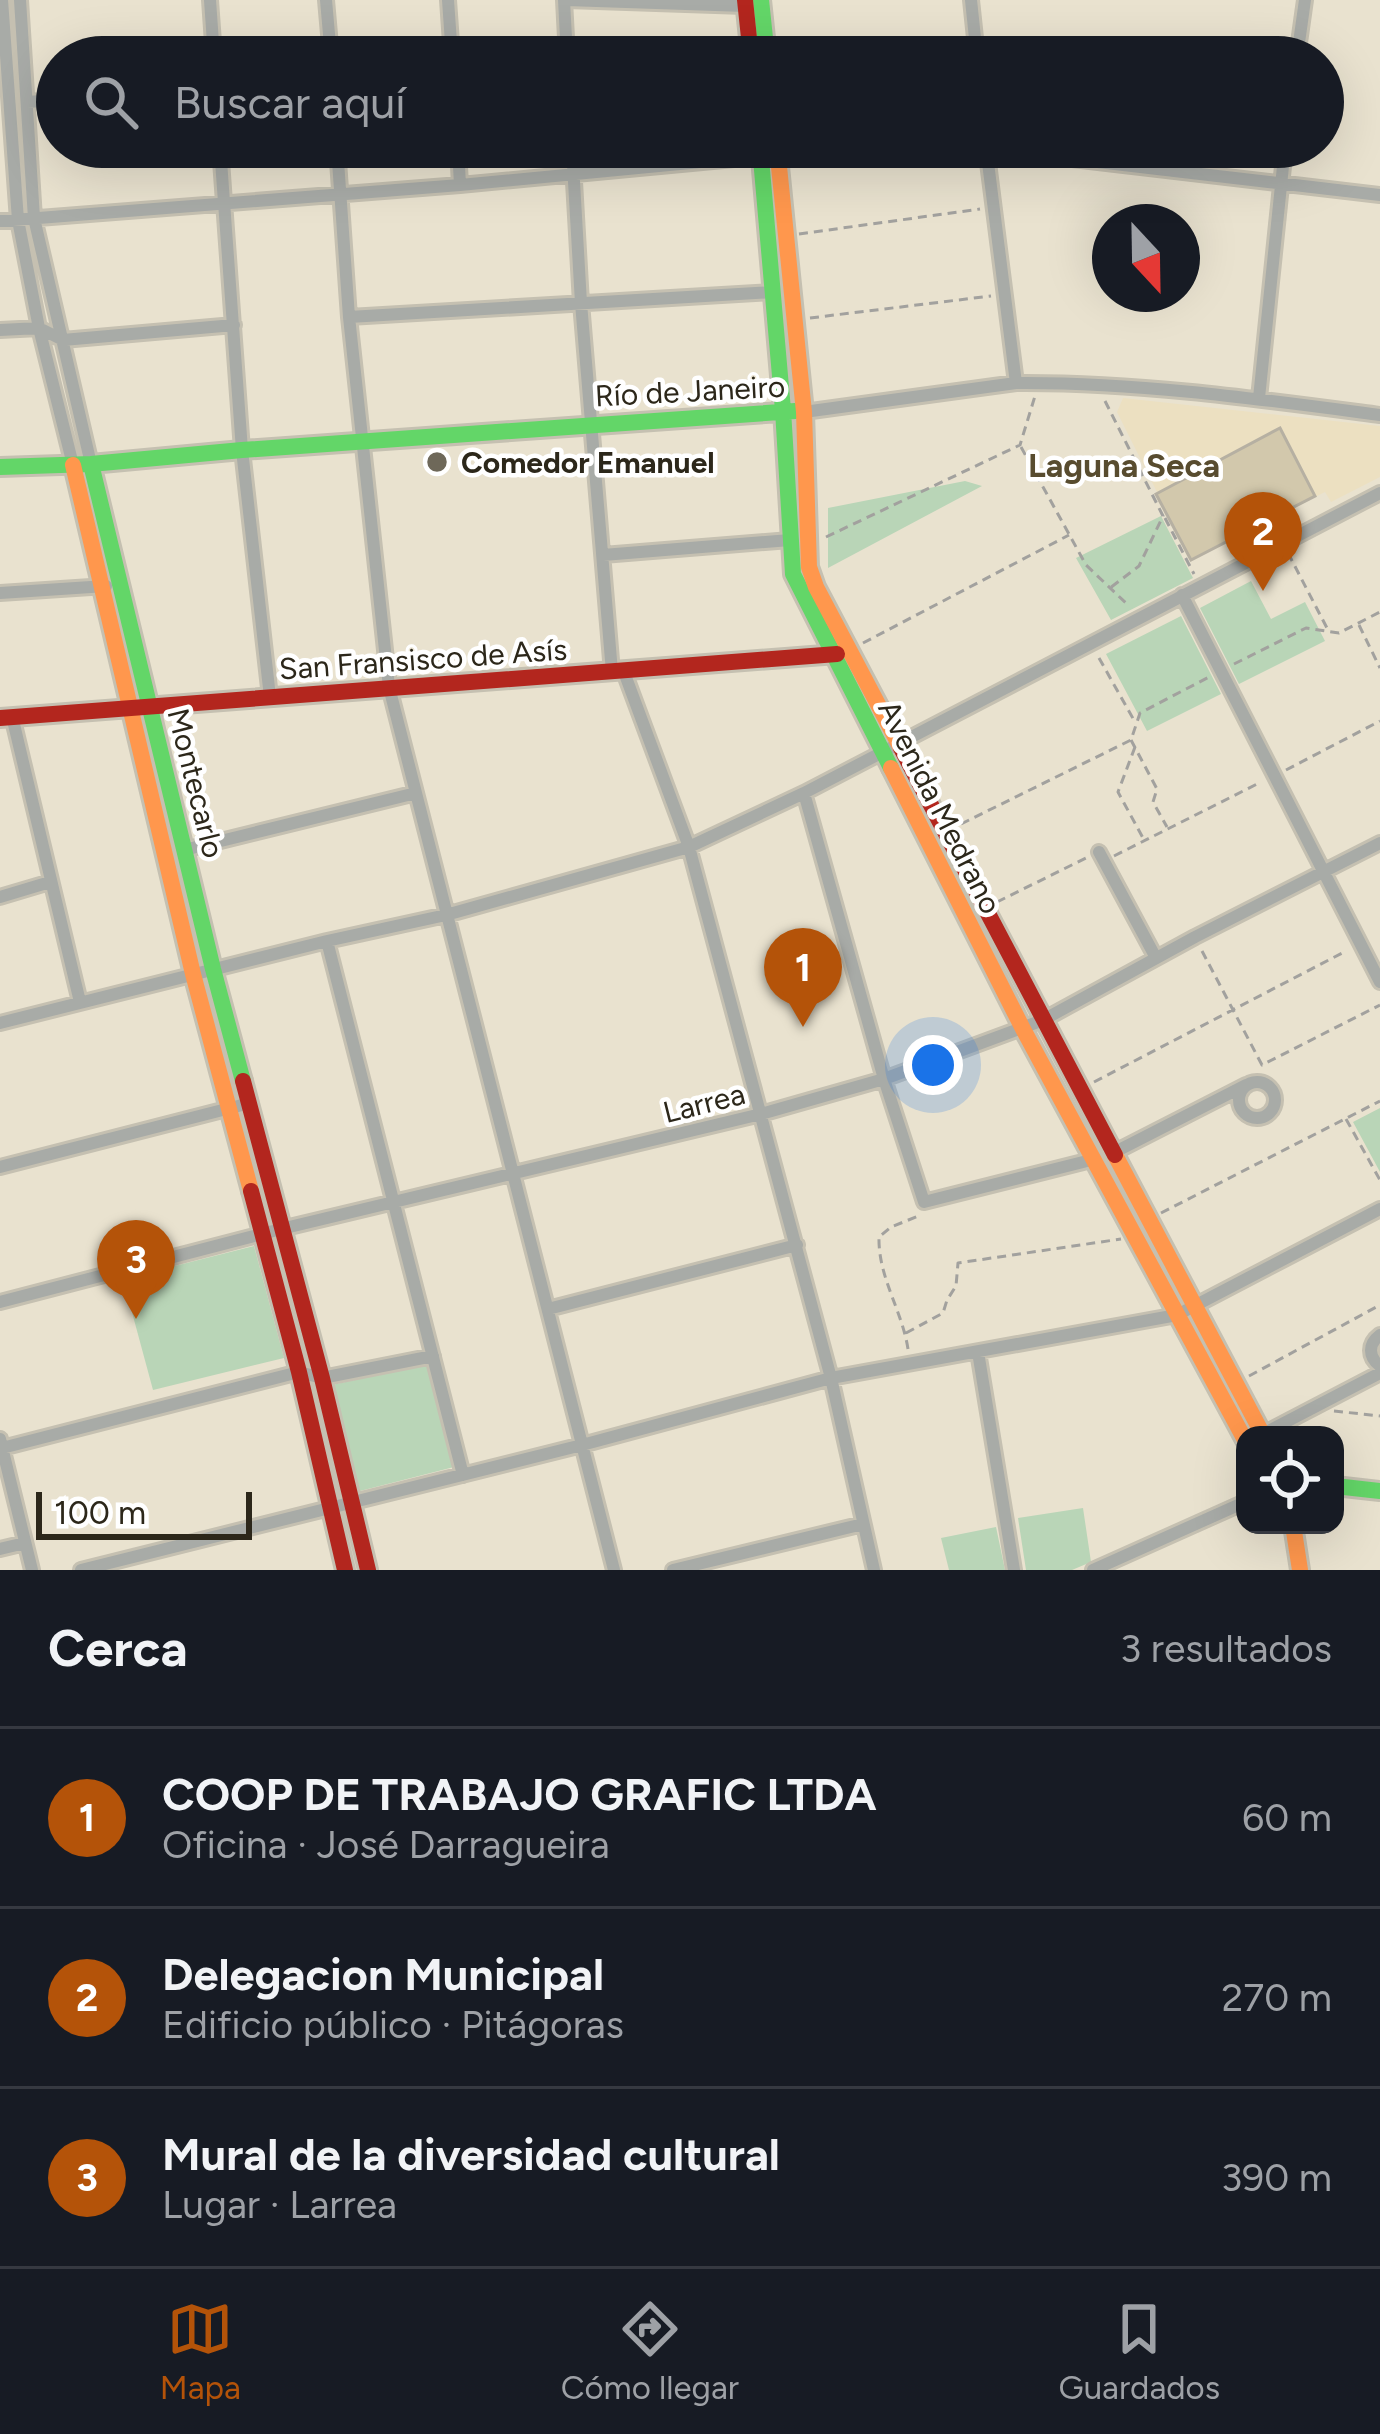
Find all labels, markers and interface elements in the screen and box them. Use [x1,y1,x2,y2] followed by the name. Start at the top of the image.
[36,36,1344,168] search box
[78,69,144,135] icon: search
[174,75,406,129] text: Buscar aquí
[1092,204,1200,312] north arrow
[594,368,786,414] street label: Río de Janeiro
[461,444,715,481] place label: Comedor Emanuel
[1028,446,1220,485] district label: Laguna Seca
[424,449,450,475] marker: Comedor Emanuel
[1224,492,1302,591] pin: 2
[278,630,568,688] street label: San Fransisco de Asís
[870,694,1010,920] street label: Avenida Medrano
[160,704,232,862] street label: Montecarlo
[764,928,842,1027] pin: 1
[903,1035,963,1095] your location
[659,1075,749,1131] street label: Larrea
[97,1220,175,1319] pin: 3
[1236,1426,1344,1534] map controls
[1236,1426,1344,1534] button: locate
[36,1486,252,1539] scale bar
[54,1493,146,1532] text: 100 m
[48,1618,188,1679] text: Cerca
[1120,1625,1332,1672] text: 3 resultados
[162,1767,877,1821] text: COOP DE TRABAJO GRAFIC LTDA
[79,1794,95,1841] text: 1
[1242,1794,1332,1841] text: 60 m
[162,1821,610,1868] text: Oficina · José Darragueira
[162,1947,604,2001] text: Delegacion Municipal
[76,1974,98,2021] text: 2
[1221,1974,1332,2021] text: 270 m
[162,2001,624,2048] text: Edificio público · Pitágoras
[162,2127,780,2181] text: Mural de la diversidad cultural
[76,2154,98,2201] text: 3
[1221,2154,1332,2201] text: 390 m
[162,2181,397,2228] text: Lugar · Larrea
[160,2296,241,2407] tab: Mapa
[561,2296,739,2407] tab: Cómo llegar
[1059,2296,1220,2407] tab: Guardados

